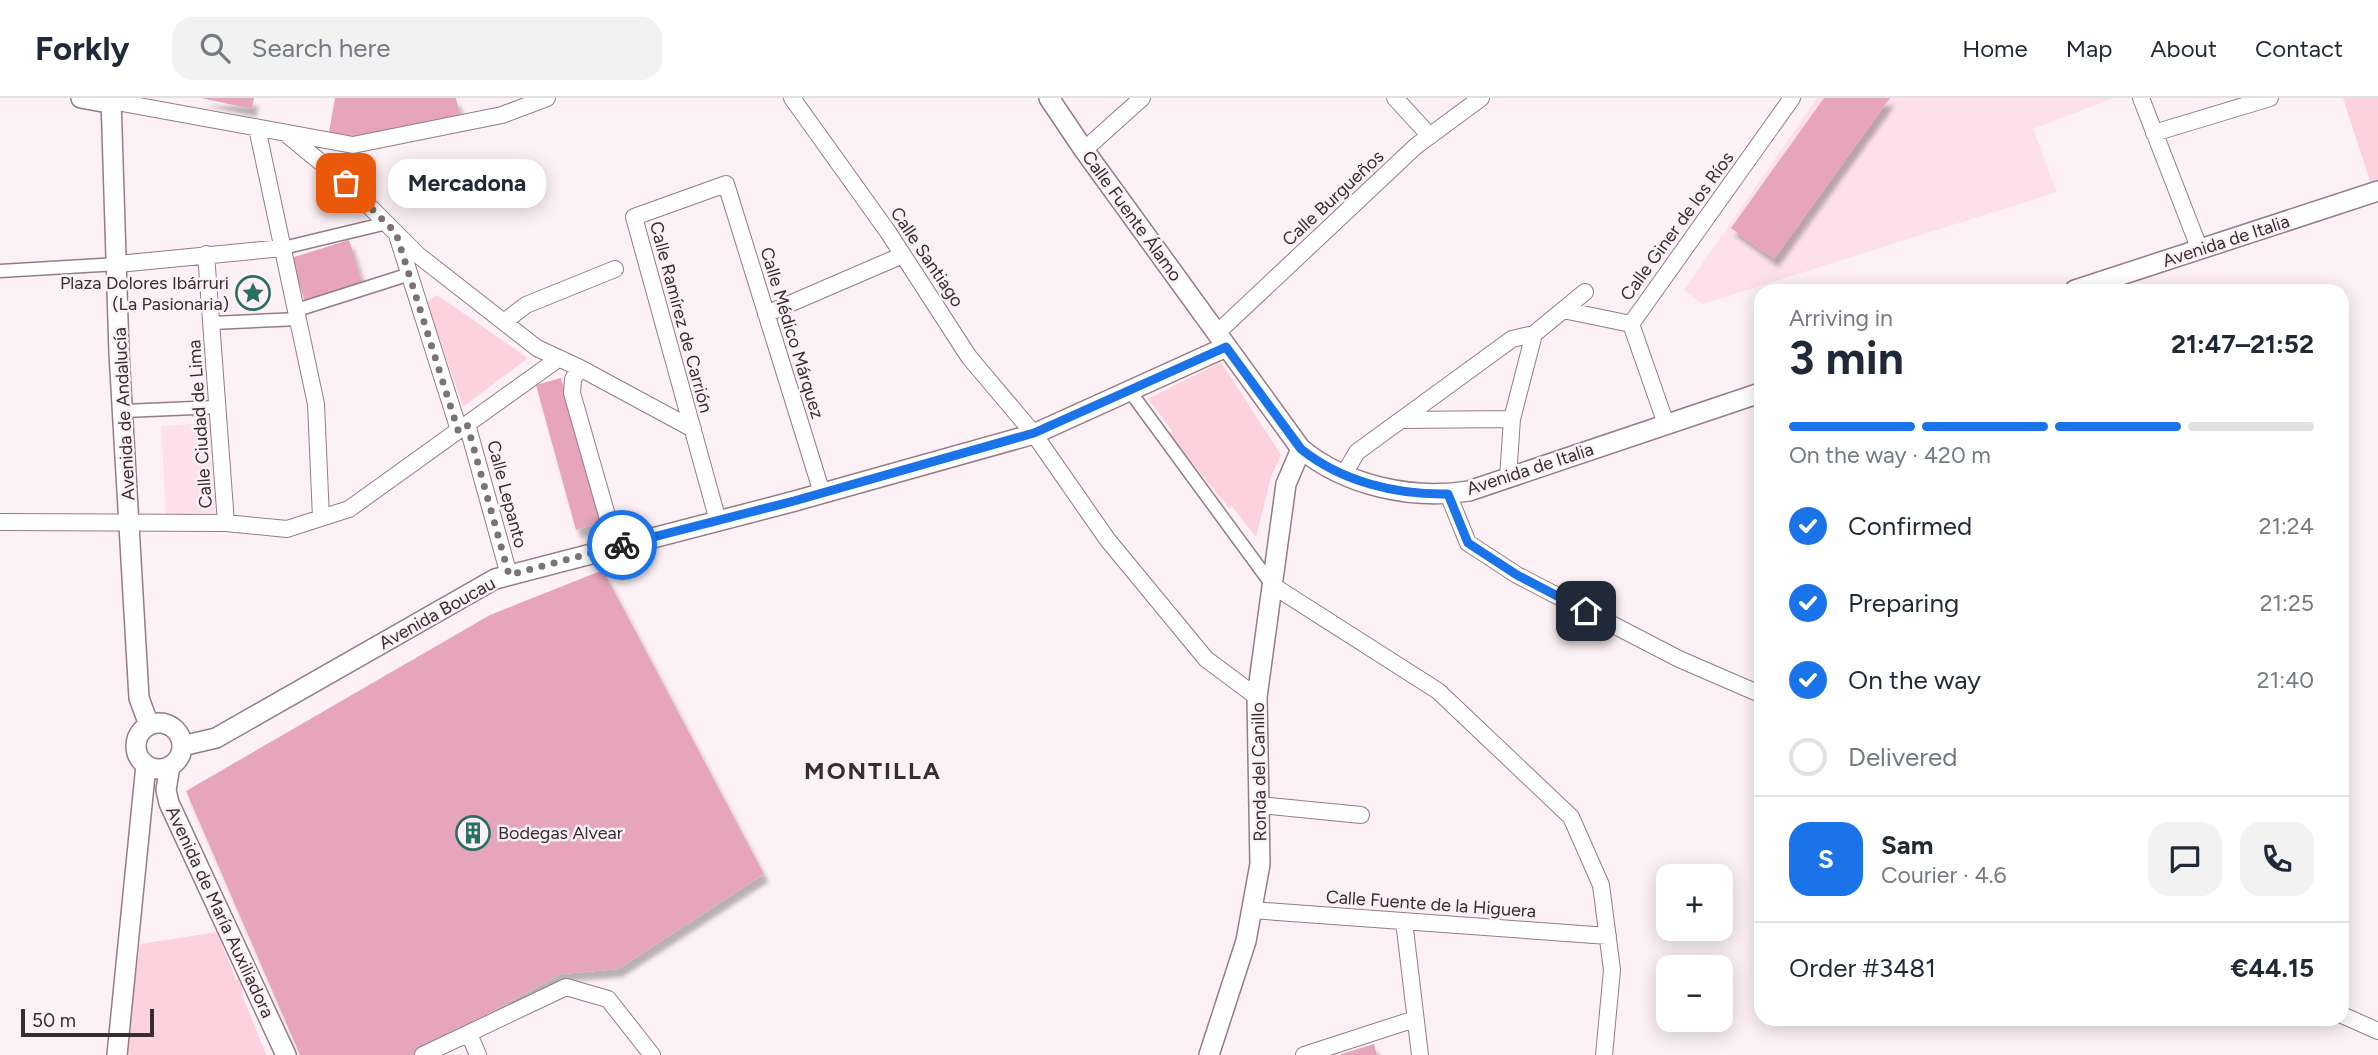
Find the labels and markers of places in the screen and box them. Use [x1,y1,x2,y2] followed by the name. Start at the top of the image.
[316,153,376,213] pin
[388,158,546,208] callout: Mercadona
[60,272,229,315] place label: Plaza Dolores Ibárruri (La Pasionaria)
[234,274,272,312] place icon: Plaza Dolores Ibárruri (La Pasionaria)
[1556,581,1616,641] pin
[454,814,492,852] building icon: Bodegas Alvear
[498,822,623,844] place label: Bodegas Alvear

